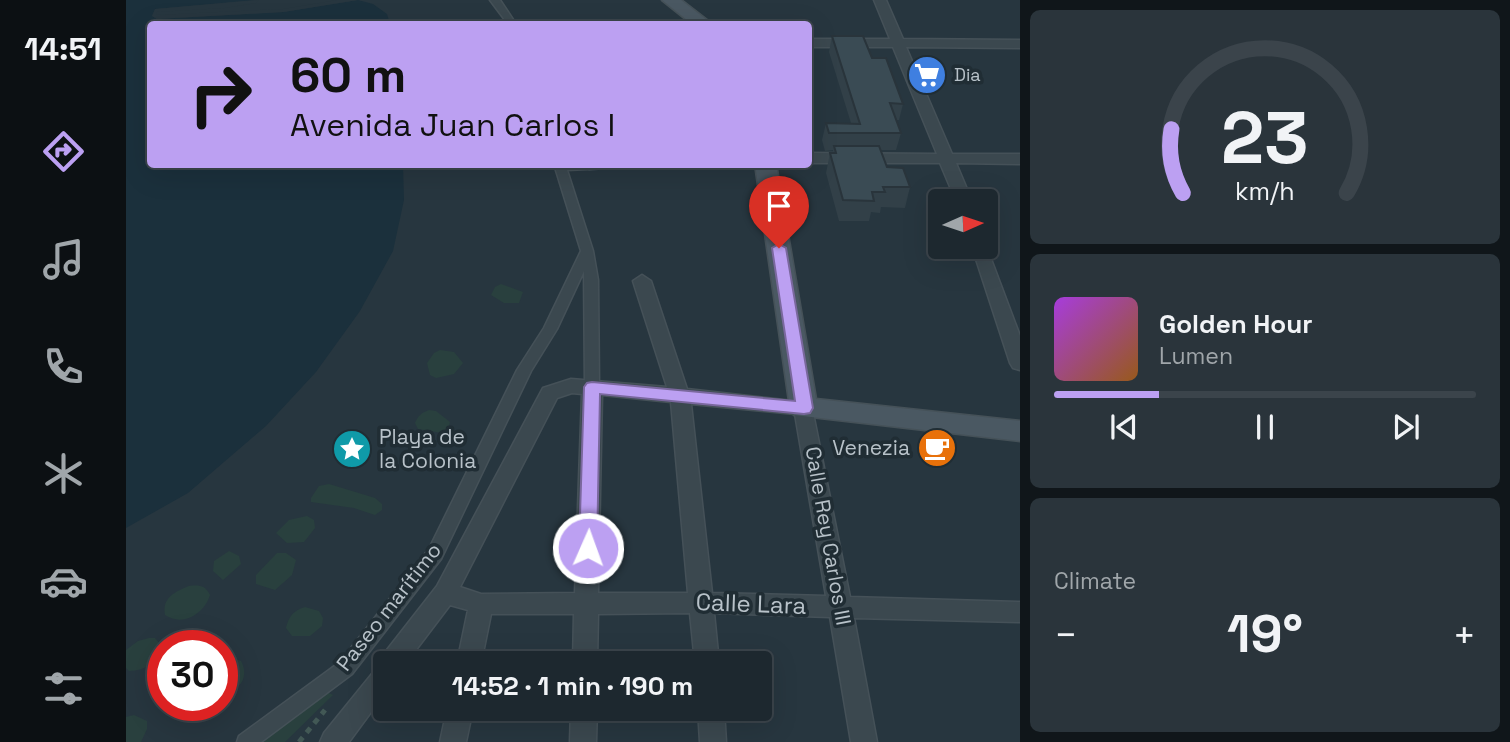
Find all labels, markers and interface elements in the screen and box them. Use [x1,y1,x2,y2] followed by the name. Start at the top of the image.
[24,29,102,69] text: 14:51
[290,44,406,106] text: 60 m
[175,49,266,140] icon: right
[906,54,948,96] supermarket icon: Dia
[954,63,981,86] place label: Dia
[1221,91,1309,184] text: 23
[290,105,615,145] text: Avenida Juan Carlos I
[39,127,88,176] icon: directions
[1235,175,1295,207] text: km/h
[749,176,809,248] pin
[760,187,798,225] icon: arrive
[928,189,998,259] north arrow
[928,189,998,259] map controls
[39,235,88,284] icon: music
[1159,307,1313,341] text: Golden Hour
[1159,341,1233,371] text: Lumen
[39,342,88,391] icon: phone
[1105,408,1143,446] icon: previous
[1246,408,1284,446] icon: pause
[1387,408,1425,446] icon: next
[379,423,476,474] place label: Playa de la Colonia
[916,427,958,469] cafe icon: Venezia
[331,428,373,470] place icon: Playa de la Colonia
[832,434,910,461] place label: Venezia
[799,444,858,627] street label: Calle Rey Carlos III
[39,449,88,498] icon: climate
[551,511,625,585] position arrow
[330,537,447,676] street label: Paseo marítimo
[39,557,88,606] icon: car
[1054,566,1136,596] text: Climate
[695,586,807,621] street label: Calle Lara
[1227,601,1303,667] text: 19°
[1054,611,1078,659] text: −
[1452,611,1476,659] text: +
[147,630,238,721] speed limit sign: 30
[39,664,88,713] icon: filters
[452,669,693,703] text: 14:52 · 1 min · 190 m

